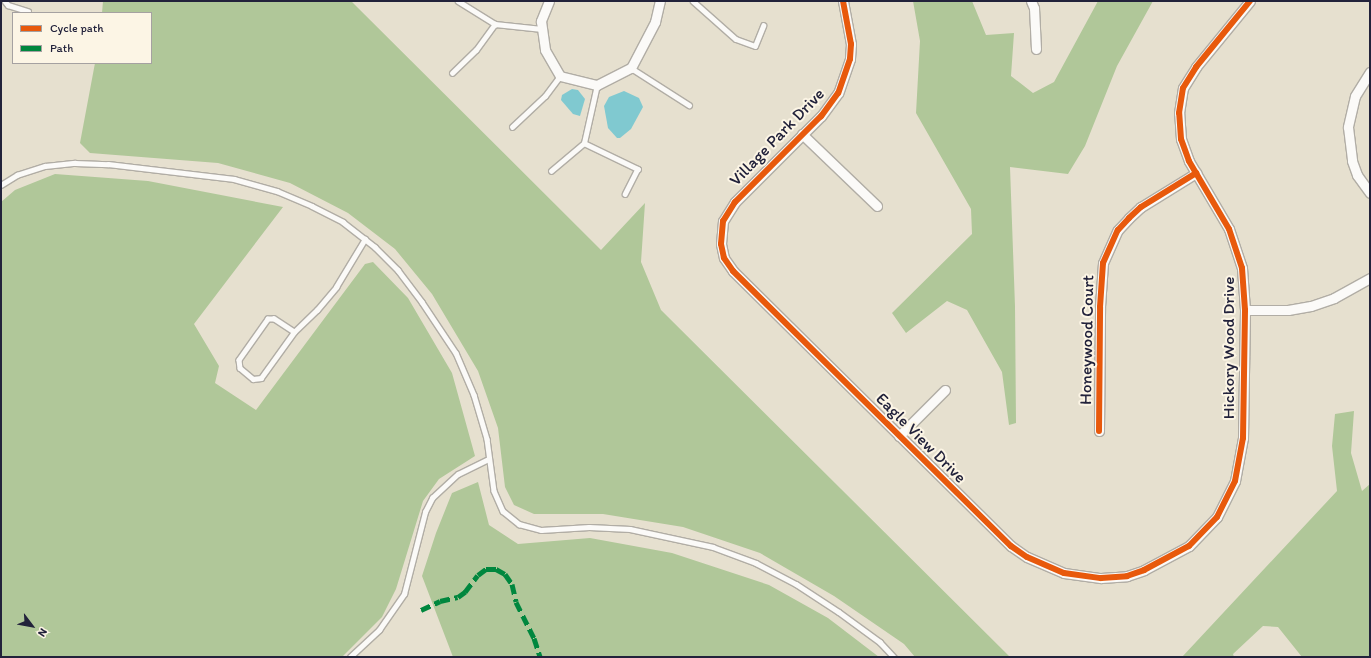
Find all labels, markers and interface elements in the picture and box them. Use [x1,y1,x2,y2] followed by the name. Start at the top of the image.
[12,12,152,64] legend
[50,21,104,35] text: Cycle path
[50,41,73,55] text: Path
[725,84,829,190] street label: Village Park Drive
[1076,275,1098,405] street label: Honeywood Court
[1219,277,1239,419] street label: Hickory Wood Drive
[871,388,971,488] street label: Eagle View Drive
[12,606,52,646] north arrow
[35,626,50,639] text: N

